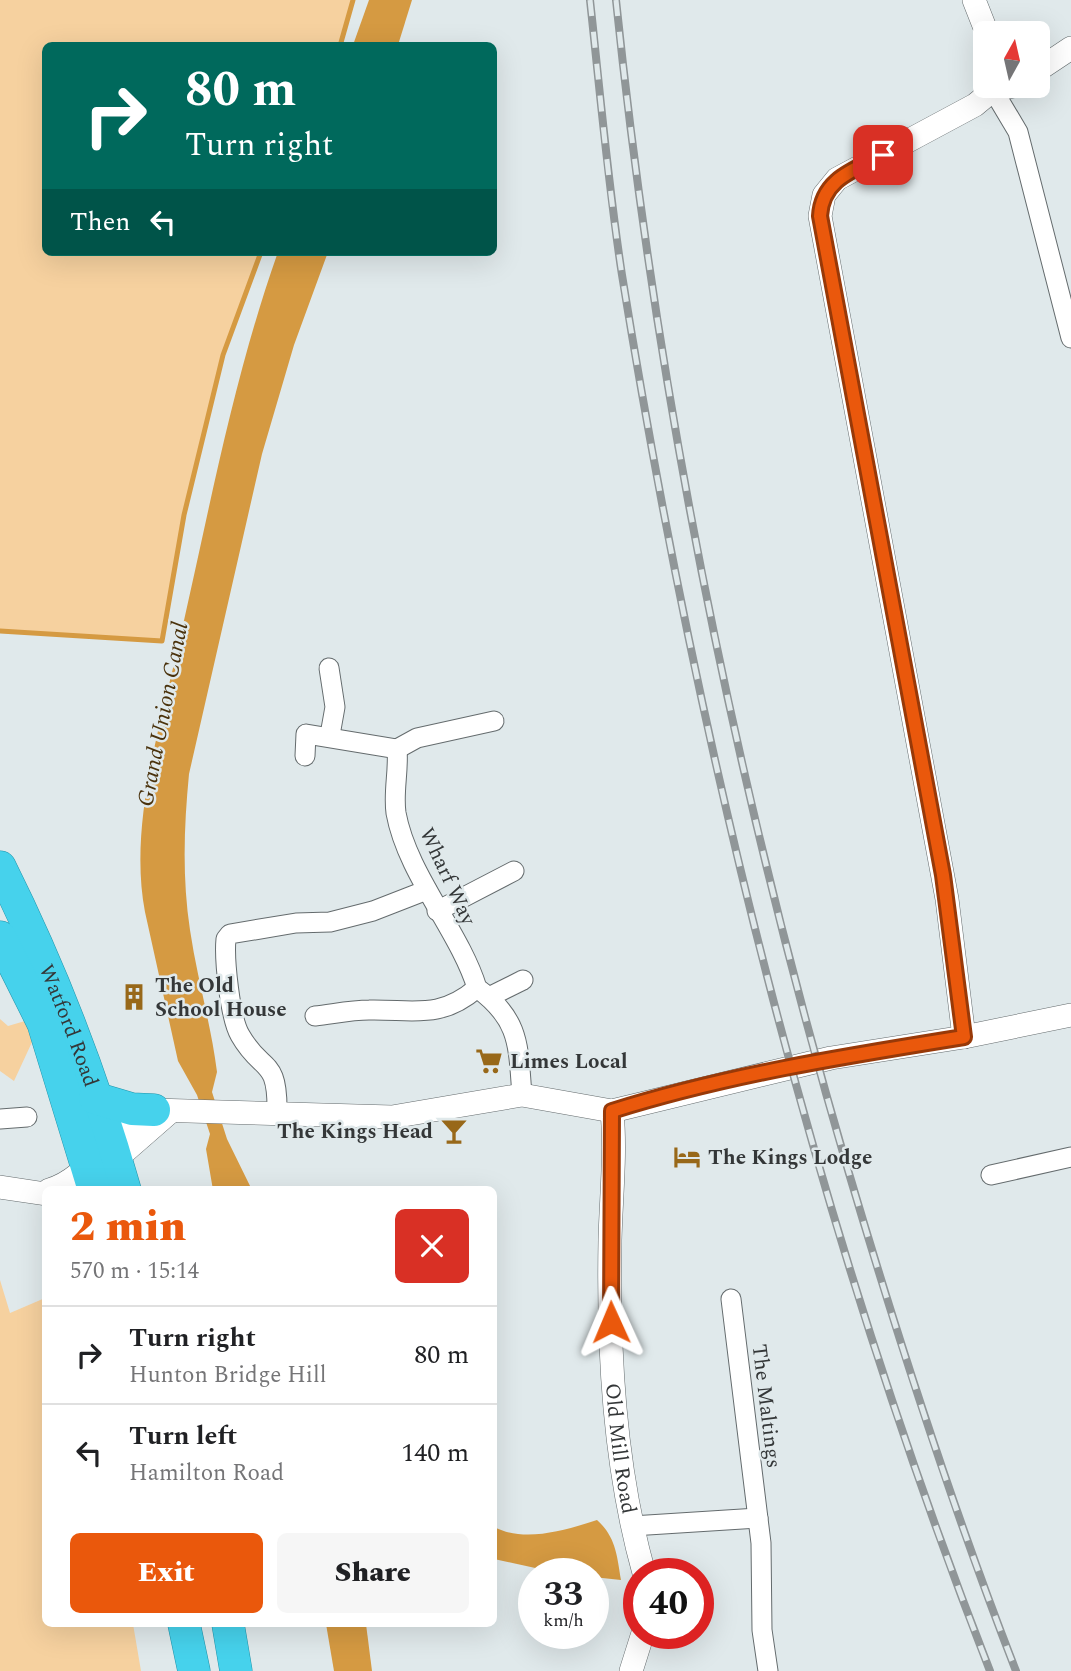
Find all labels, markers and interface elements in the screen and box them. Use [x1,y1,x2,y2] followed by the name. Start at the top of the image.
[973,21,1050,98] north arrow
[973,21,1050,98] map controls
[185,53,296,128] text: 80 m
[70,70,161,161] icon: right
[185,121,333,170] text: Turn right
[853,125,913,185] pin
[864,136,902,174] icon: arrive
[70,202,130,242] text: Then
[144,203,182,241] icon: left
[128,619,199,810] water label: Grand Union Canal
[411,822,484,931] street label: Wharf Way
[30,960,106,1091] street label: Watford Road
[155,970,287,1026] place label: The Old School House
[119,982,149,1012] building icon: The Old School House
[474,1046,504,1076] supermarket icon: Limes Local
[510,1046,628,1078] place label: Limes Local
[277,1116,433,1148] place label: The Kings Head
[439,1116,469,1146] bar icon: The Kings Head
[672,1142,702,1172] hotel icon: The Kings Lodge
[708,1142,872,1174] place label: The Kings Lodge
[70,1196,186,1259] text: 2 min
[395,1209,469,1283] button: close
[70,1254,199,1289] text: 570 m · 15:14
[574,1285,648,1359] position arrow
[129,1318,256,1358] text: Turn right
[414,1335,469,1375] text: 80 m
[70,1336,108,1374] icon: right
[743,1342,789,1470] street label: The Maltings
[129,1358,327,1393] text: Hunton Bridge Hill
[596,1382,645,1517] street label: Old Mill Road
[129,1416,237,1456] text: Turn left
[401,1433,469,1473] text: 140 m
[70,1434,108,1472] icon: left
[129,1456,284,1491] text: Hamilton Road
[70,1533,263,1613] button: Exit
[277,1533,469,1613] button: Share
[623,1558,714,1649] speed limit sign: 40
[544,1568,583,1621] text: 33
[543,1607,584,1634] text: km/h

